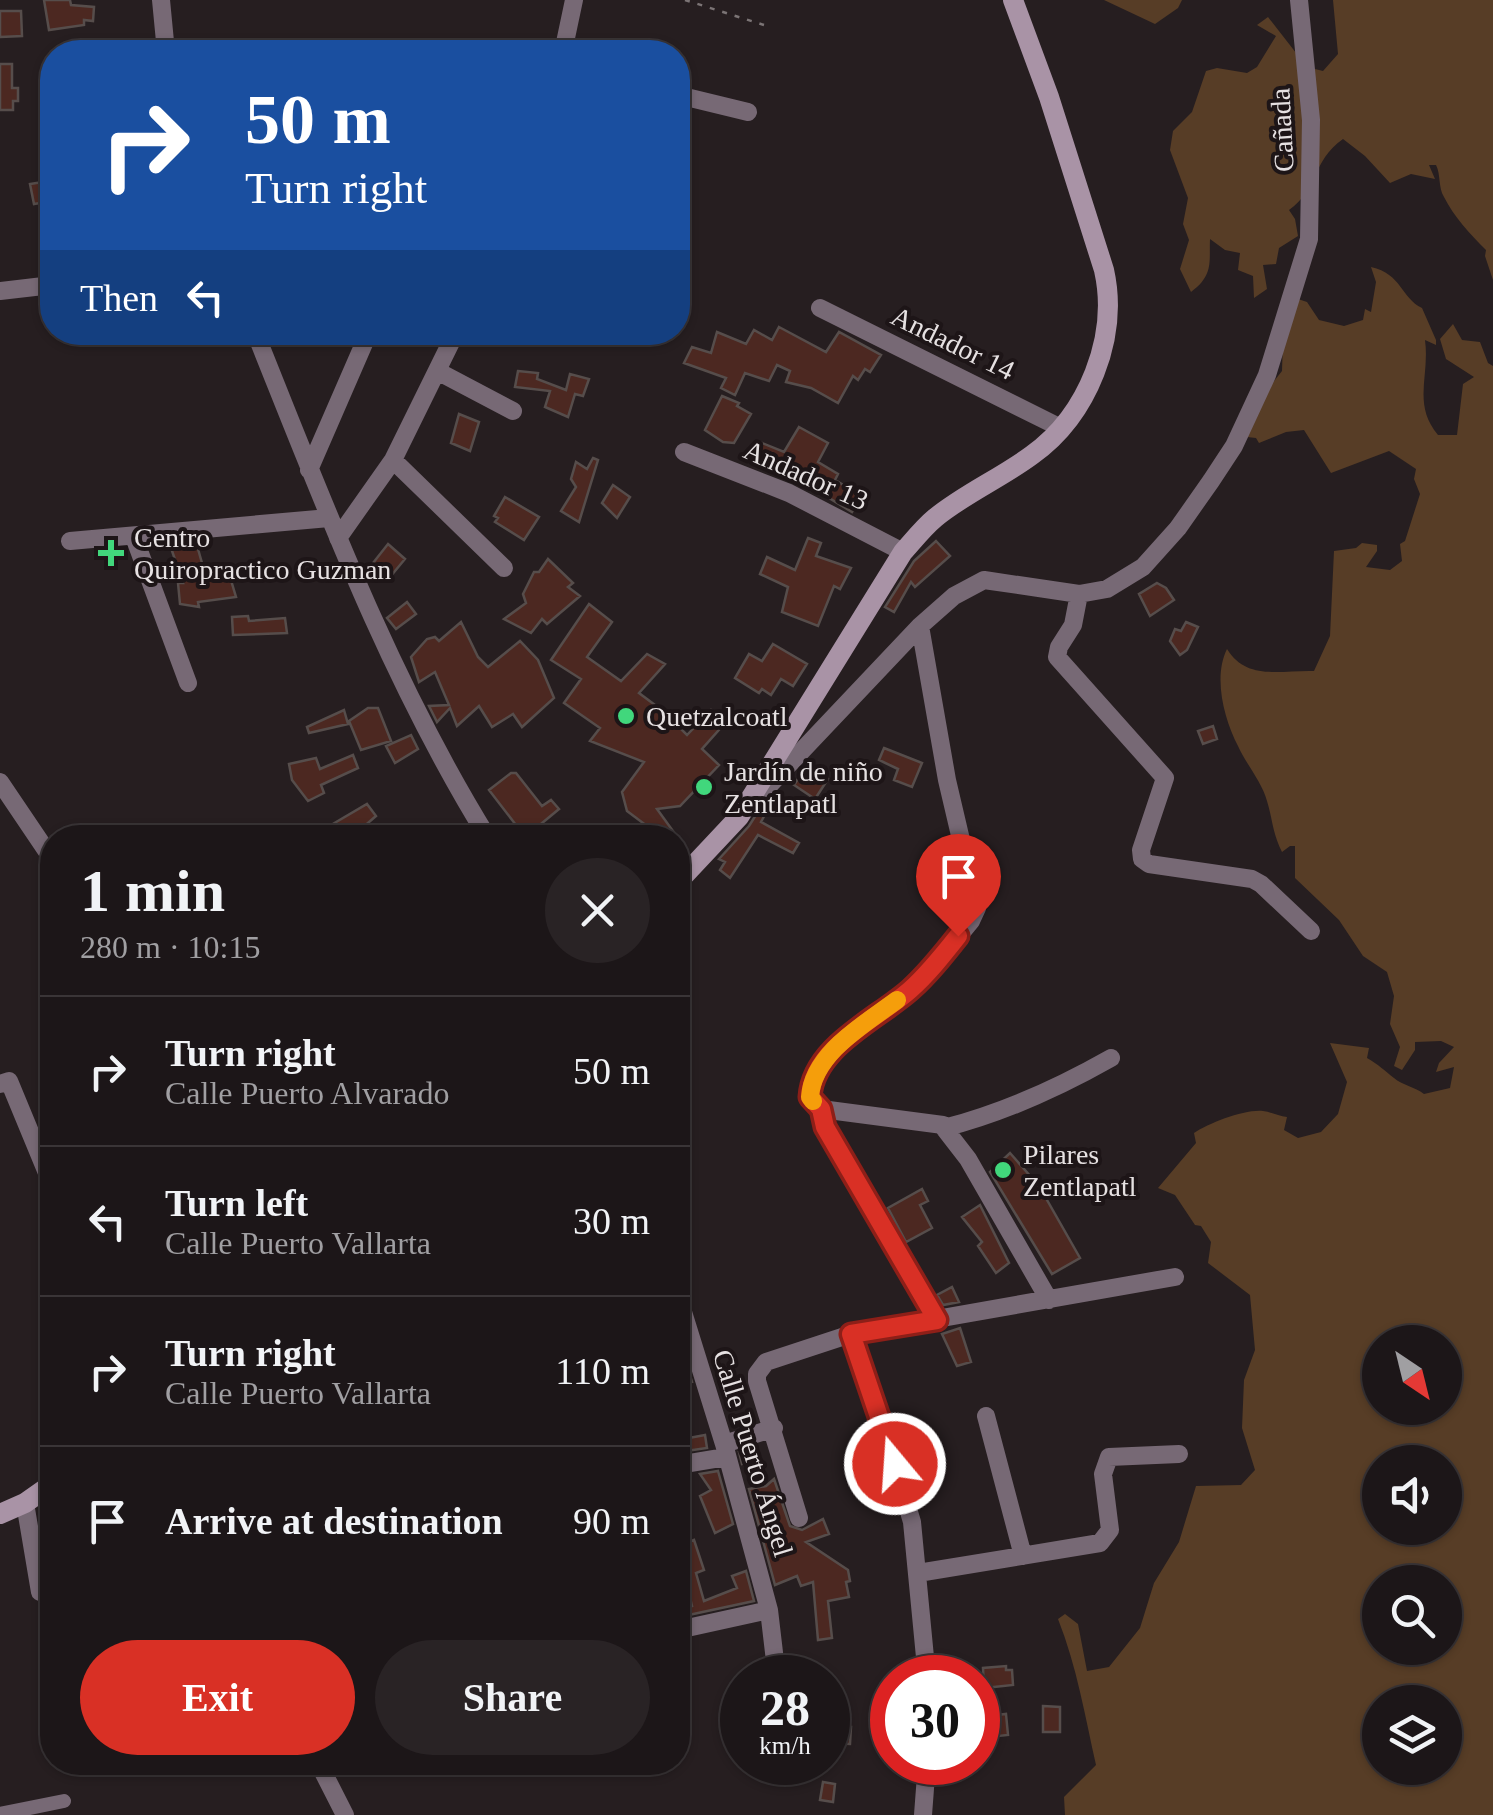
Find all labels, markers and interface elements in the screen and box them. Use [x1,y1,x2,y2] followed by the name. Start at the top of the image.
[80,80,210,210] icon: right
[245,81,391,158] text: 50 m
[1264,87,1300,173] street label: Cañada
[245,163,427,213] text: Turn right
[178,270,233,325] icon: left
[80,277,158,319] text: Then
[886,300,1020,386] street label: Andador 14
[739,434,873,516] street label: Andador 13
[134,522,391,585] place label: Centro Quiropractico Guzman
[98,540,124,566] marker: Centro Quiropractico Guzman
[646,701,788,732] place label: Quetzalcoatl
[615,705,637,727] marker: Quetzalcoatl
[724,756,883,819] place label: Jardín de niño Zentlapatl
[693,776,715,798] marker: Jardín de niño Zentlapatl
[916,834,1001,937] pin
[931,849,986,904] icon: arrive
[80,858,225,924] text: 1 min
[545,858,650,963] button: close
[80,929,260,965] text: 280 m · 10:15
[165,1032,336,1074] text: Turn right
[80,1044,135,1099] icon: right
[573,1050,650,1092] text: 50 m
[165,1075,449,1111] text: Calle Puerto Alvarado
[1023,1139,1137,1202] place label: Pilares Zentlapatl
[992,1159,1014,1181] marker: Pilares Zentlapatl
[165,1182,308,1224] text: Turn left
[80,1194,135,1249] icon: left
[573,1200,650,1242] text: 30 m
[165,1225,431,1261] text: Calle Puerto Vallarta
[1362,1325,1462,1425] north arrow
[1362,1325,1462,1785] map controls
[165,1332,336,1374] text: Turn right
[80,1344,135,1399] icon: right
[707,1346,799,1560] street label: Calle Puerto Ángel
[555,1350,650,1392] text: 110 m
[165,1375,431,1411] text: Calle Puerto Vallarta
[843,1412,947,1516] position arrow
[1362,1445,1462,1545] button: sound
[80,1494,135,1549] icon: arrive
[165,1500,503,1542] text: Arrive at destination
[573,1500,650,1542] text: 90 m
[1362,1565,1462,1665] button: search
[80,1640,355,1755] button: Exit
[375,1640,650,1755] button: Share
[870,1655,1000,1785] speed limit sign: 30
[760,1680,810,1736] text: 28
[1362,1685,1462,1785] button: layers
[759,1732,811,1759] text: km/h

